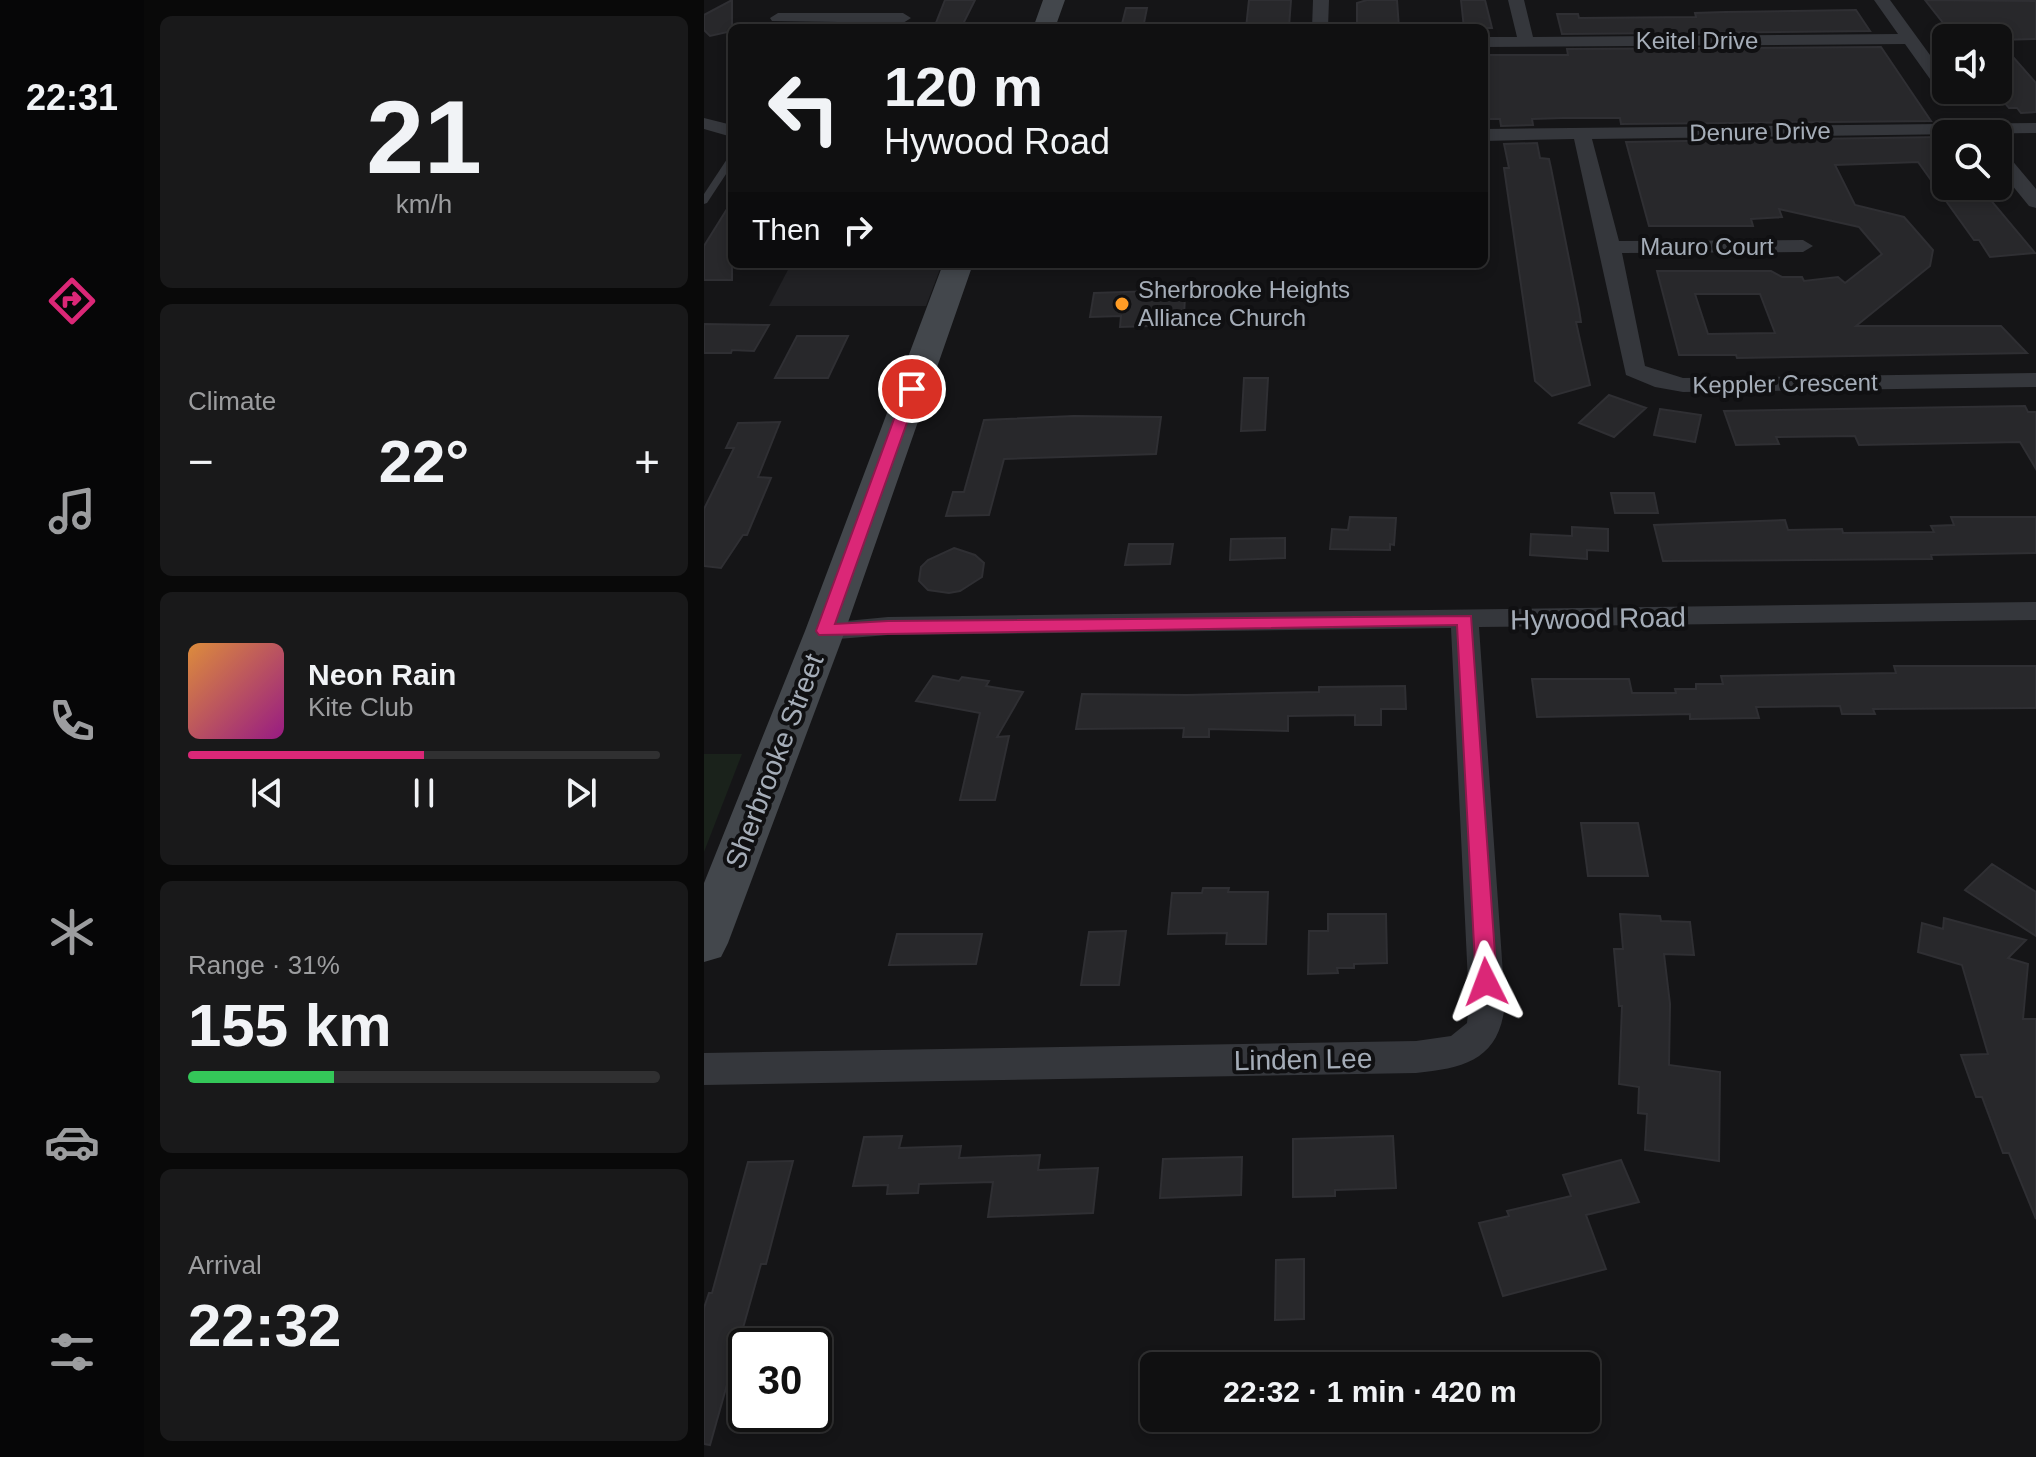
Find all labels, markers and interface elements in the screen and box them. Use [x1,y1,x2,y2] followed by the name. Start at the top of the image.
[1932,24,2012,200] map controls
[1932,24,2012,104] button: sound
[1636,27,1758,54] street label: Keitel Drive
[884,55,1043,118] text: 120 m
[752,56,856,160] icon: left
[26,77,118,118] text: 22:31
[366,79,482,195] text: 21
[1689,117,1831,146] street label: Denure Drive
[1932,120,2012,200] button: search
[884,121,1110,162] text: Hywood Road
[396,189,452,219] text: km/h
[836,208,880,252] icon: right
[752,213,820,246] text: Then
[1640,233,1774,260] street label: Mauro Court
[44,273,100,329] icon: directions
[1138,276,1350,331] place label: Sherbrooke Heights Alliance Church
[1113,295,1131,313] marker: Sherbrooke Heights Alliance Church
[878,355,946,423] pin
[890,367,934,411] icon: arrive
[1692,368,1878,399] street label: Keppler Crescent
[188,386,276,416] text: Climate
[379,428,469,495] text: 22°
[188,437,214,486] text: −
[634,437,660,486] text: +
[44,483,100,539] icon: music
[1510,601,1686,636] street label: Hywood Road
[719,649,830,873] street label: Sherbrooke Street
[308,658,456,691] text: Neon Rain
[308,692,414,722] text: Kite Club
[44,693,100,749] icon: phone
[245,771,289,815] icon: previous
[402,771,446,815] icon: pause
[559,771,603,815] icon: next
[44,904,100,960] icon: climate
[1444,940,1528,1024] position arrow
[188,950,340,980] text: Range · 31%
[188,992,392,1059] text: 155 km
[1233,1043,1373,1076] street label: Linden Lee
[44,1114,100,1170] icon: car
[188,1250,262,1280] text: Arrival
[188,1292,341,1359] text: 22:32
[44,1324,100,1380] icon: filters
[728,1328,832,1432] speed limit sign: 30
[1223,1375,1517,1408] text: 22:32 · 1 min · 420 m

